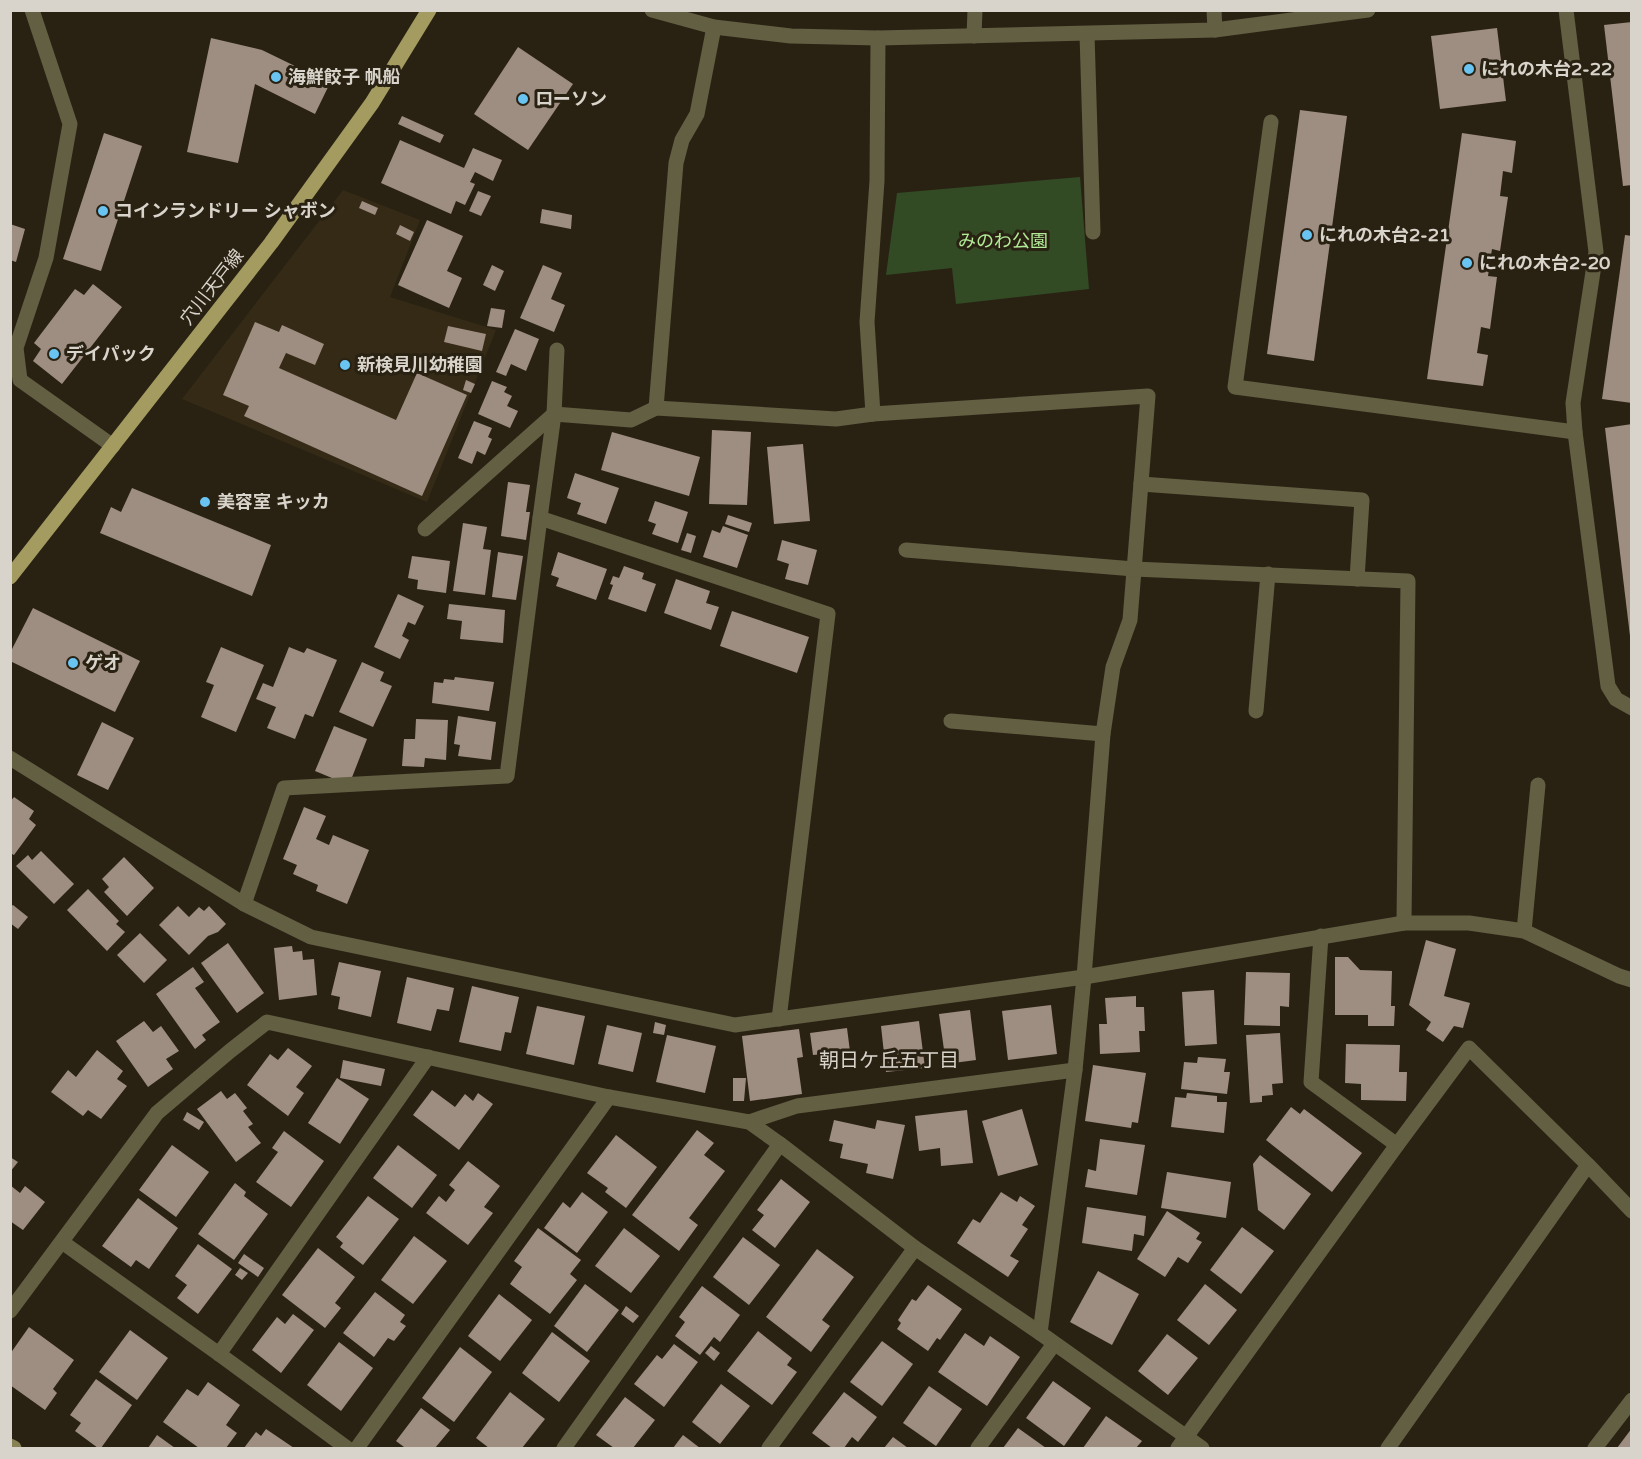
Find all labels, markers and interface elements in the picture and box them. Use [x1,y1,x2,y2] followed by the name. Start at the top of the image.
[1481,58,1612,80] place label: にれの木台2-22
[1462,62,1476,76] marker: にれの木台2-22
[288,66,401,88] place label: 海鮮餃子 帆船
[269,70,283,84] marker: 海鮮餃子 帆船
[535,88,607,110] place label: ローソン
[516,92,530,106] marker: ローソン
[115,200,336,222] place label: コインランドリー シャボン
[96,204,110,218] marker: コインランドリー シャボン
[1319,224,1450,246] place label: にれの木台2-21
[1300,228,1314,242] marker: にれの木台2-21
[958,230,1048,252] park label: みのわ公園
[176,245,248,329] street label: 穴川天戸線
[1479,252,1610,274] place label: にれの木台2-20
[1460,256,1474,270] marker: にれの木台2-20
[66,343,156,365] place label: デイパック
[47,347,61,361] marker: デイパック
[357,354,483,376] place label: 新検見川幼稚園
[338,358,352,372] marker: 新検見川幼稚園
[217,491,330,513] place label: 美容室 キッカ
[198,495,212,509] marker: 美容室 キッカ
[85,652,121,674] place label: ゲオ
[66,656,80,670] marker: ゲオ
[819,1049,959,1073] district label: 朝日ケ丘五丁目

